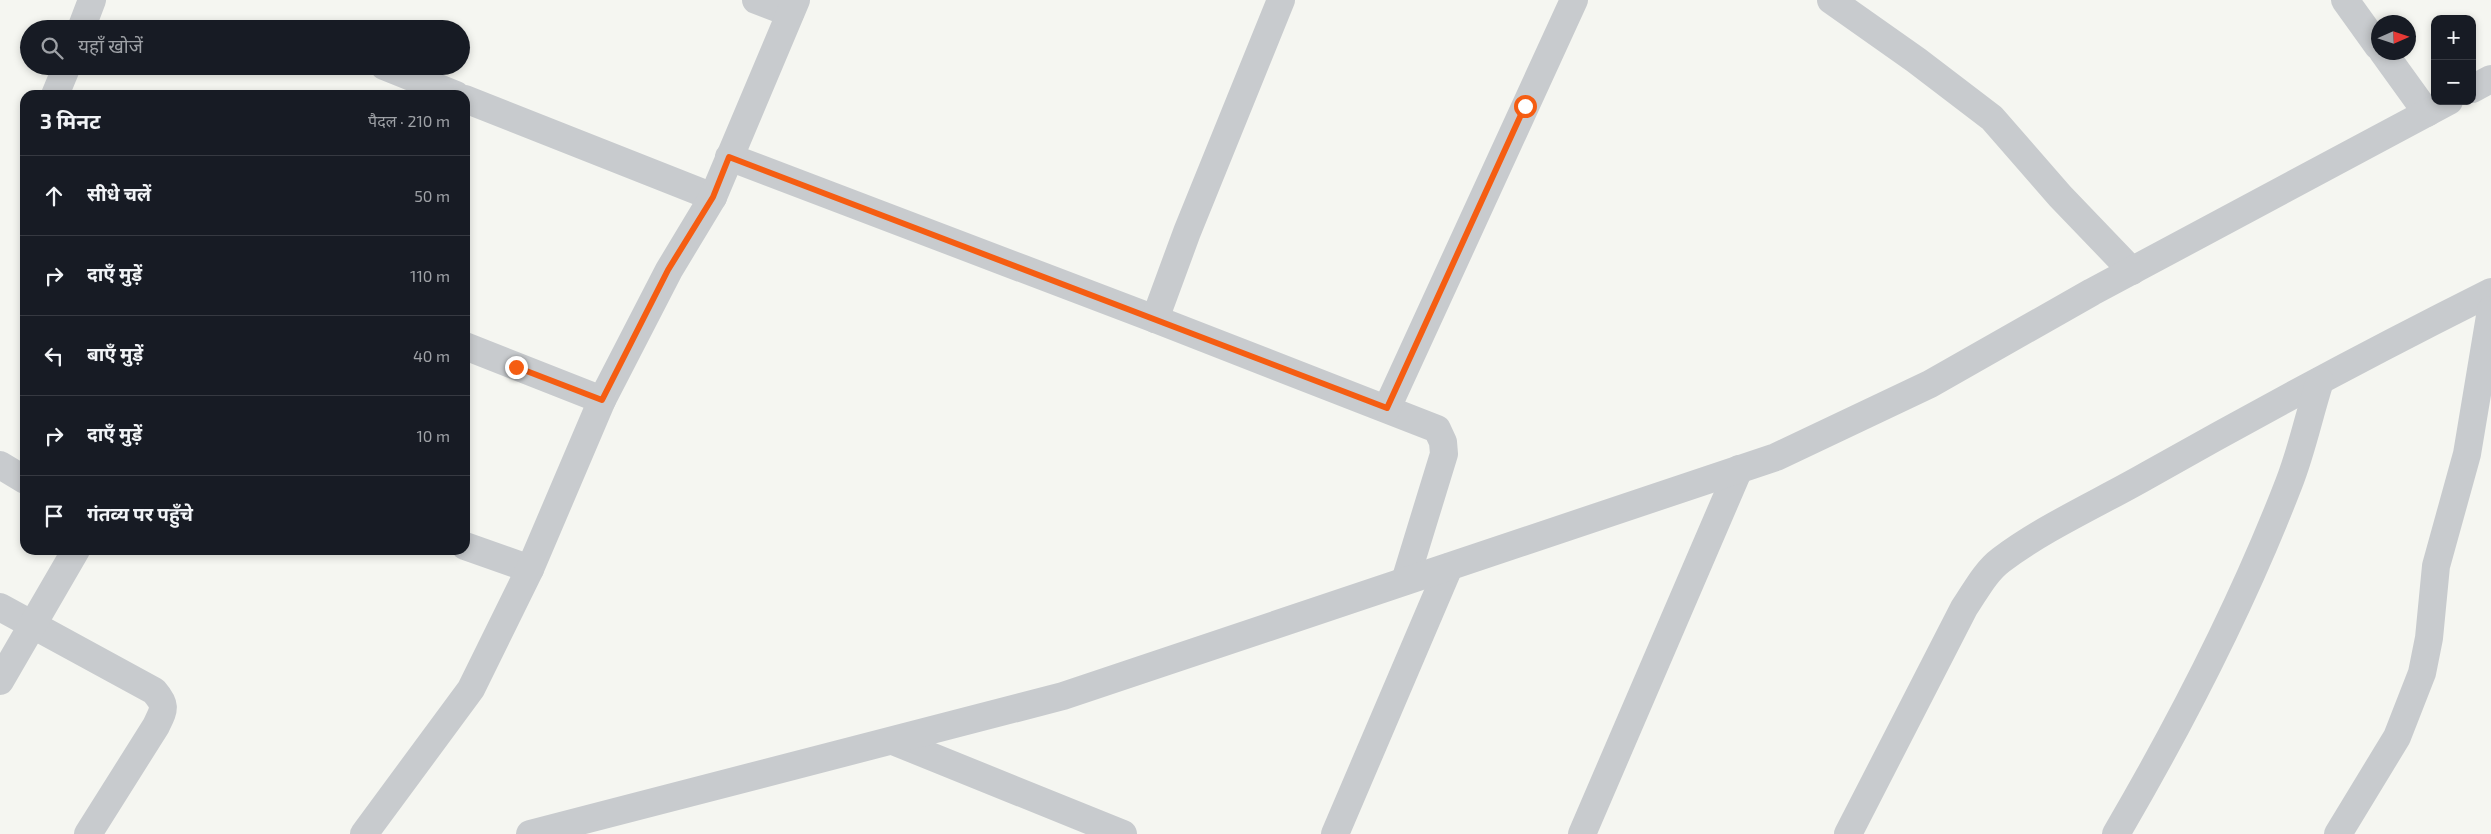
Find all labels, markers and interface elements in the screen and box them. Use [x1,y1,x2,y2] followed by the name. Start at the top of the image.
[2371,15,2416,60] north arrow
[2431,15,2476,105] map controls
[2431,15,2476,60] button: +
[20,20,470,75] search box
[38,34,66,62] icon: search
[78,34,143,57] text: यहाँ खोजें
[2431,60,2476,105] button: −
[1514,95,1537,118] route start
[40,108,101,133] text: 3 मिनट
[368,111,450,130] text: पैदल · 210 m
[40,182,68,210] icon: ahead
[87,182,151,205] text: सीधे चलें
[414,186,450,205] text: 50 m
[40,262,68,290] icon: right
[87,262,142,285] text: दाएँ मुड़ें
[410,266,450,285] text: 110 m
[40,342,68,370] icon: left
[87,342,143,365] text: बाएँ मुड़ें
[413,346,450,365] text: 40 m
[505,356,528,379] route end
[40,422,68,450] icon: right
[87,422,142,445] text: दाएँ मुड़ें
[416,426,450,445] text: 10 m
[40,502,68,530] icon: arrive
[87,502,193,525] text: गंतव्य पर पहुँचे

